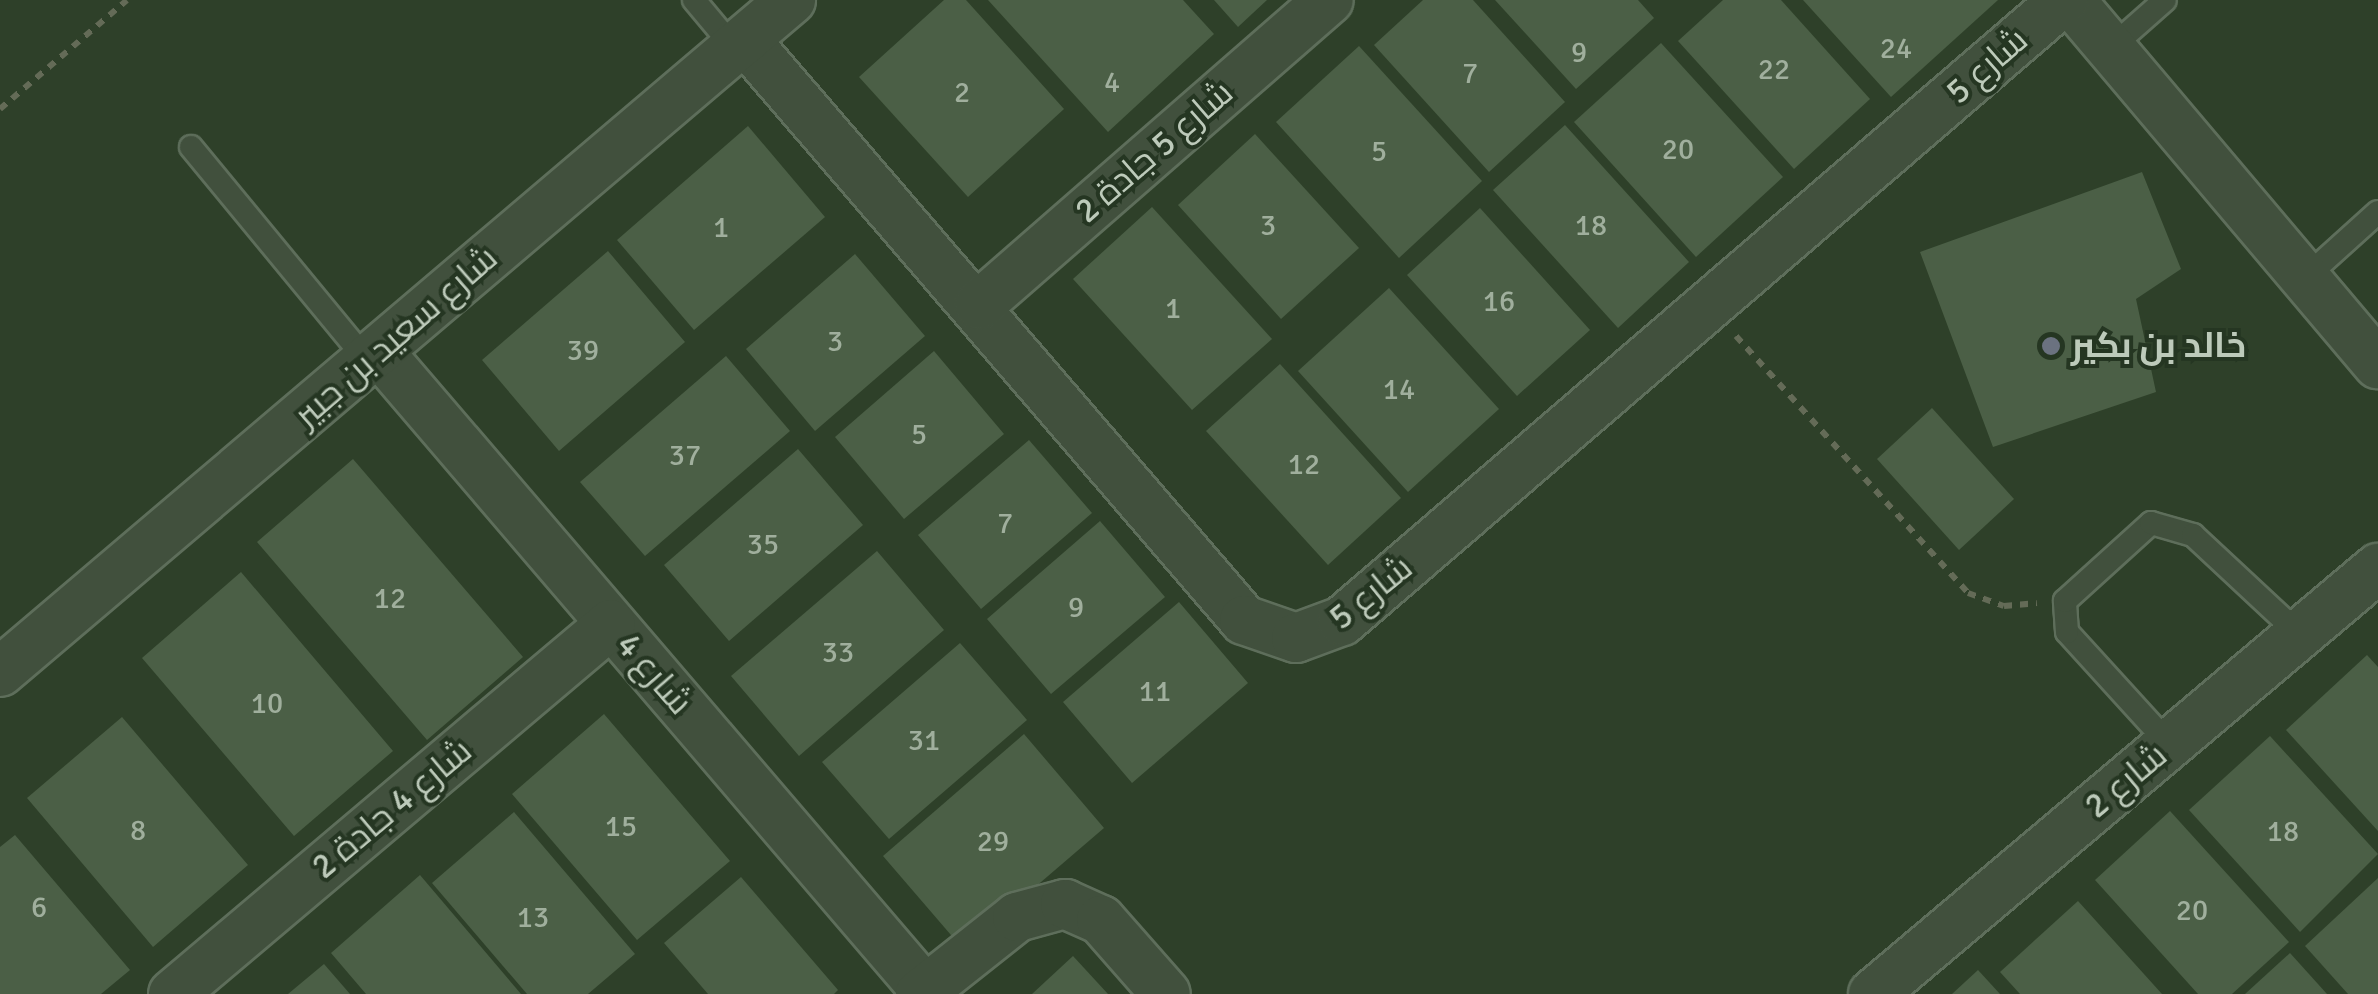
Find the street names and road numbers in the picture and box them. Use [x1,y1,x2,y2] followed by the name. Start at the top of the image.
[1938,19,2036,113] street label: شارع 5
[1066,72,1242,232] street label: شارع 5 جادة 2
[286,237,506,437] street label: شارع سعيد بن جبير
[1321,547,1421,639] street label: شارع 5
[607,625,701,723] street label: شارع 4
[304,730,480,888] street label: شارع 4 جادة 2
[2076,735,2176,827] street label: شارع 2

